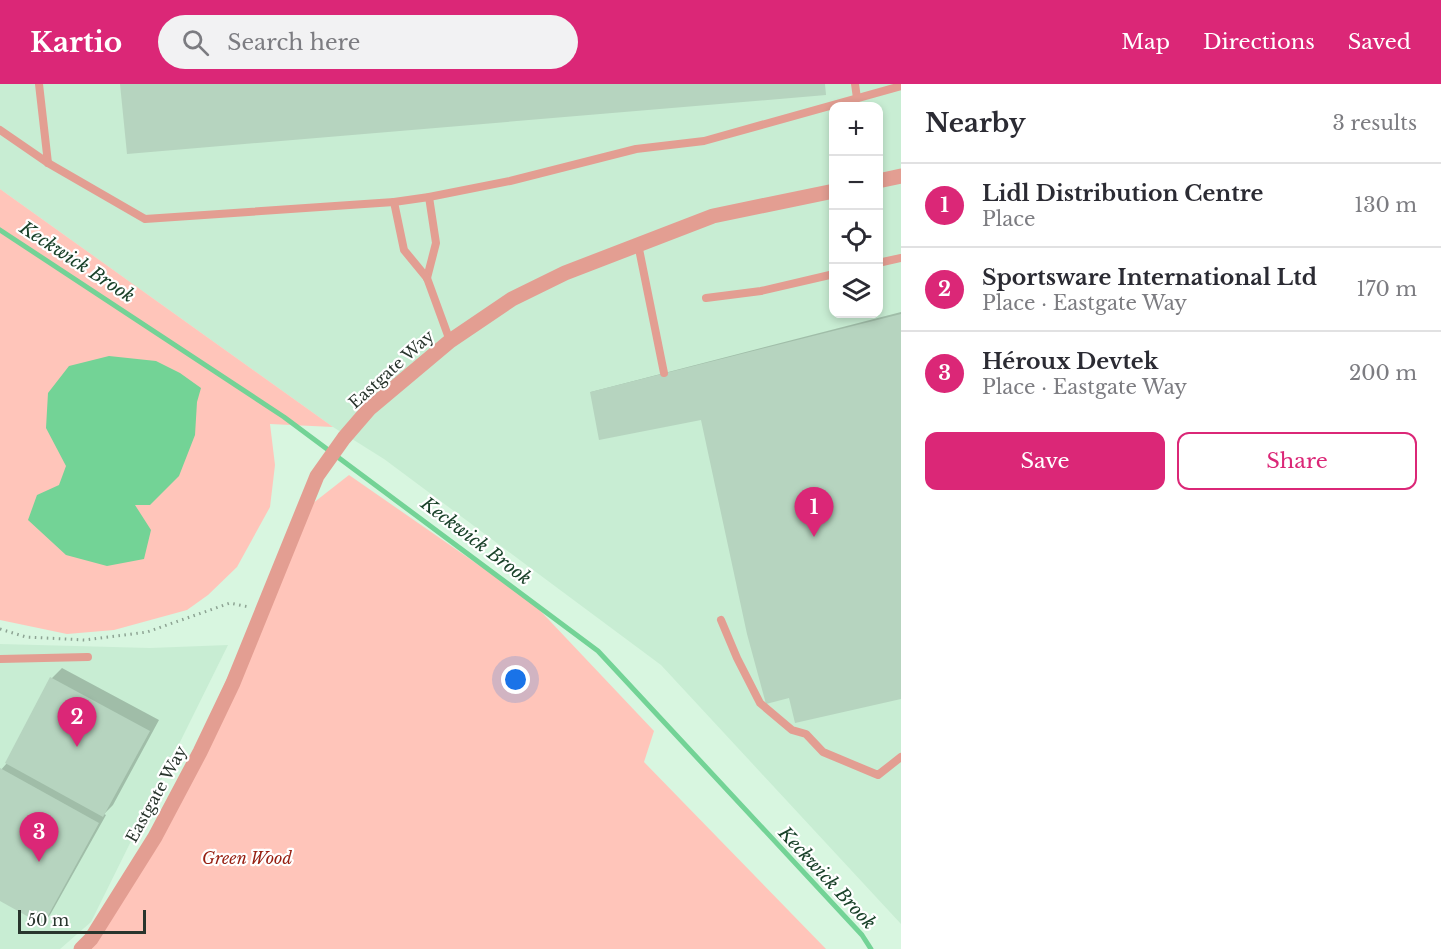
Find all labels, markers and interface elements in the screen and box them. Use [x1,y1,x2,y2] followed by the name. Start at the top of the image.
[158,15,578,69] search box
[30,25,122,60] text: Kartio
[179,26,212,59] icon: search
[227,29,360,56] text: Search here
[1121,29,1170,55] text: Map
[1203,29,1315,55] text: Directions
[1348,29,1411,55] text: Saved
[829,102,883,318] map controls
[829,102,883,156] button: +
[925,107,1026,139] text: Nearby
[1333,111,1417,135] text: 3 results
[829,156,883,210] button: −
[982,180,1263,207] text: Lidl Distribution Centre
[940,193,949,217] text: 1
[1354,193,1417,217] text: 130 m
[982,207,1036,231] text: Place
[829,210,883,264] button: locate
[15,216,138,307] water label: Keckwick Brook
[829,264,883,318] button: layers
[982,264,1317,291] text: Sportsware International Ltd
[938,277,951,301] text: 2
[1357,277,1417,301] text: 170 m
[982,291,1187,315] text: Place · Eastgate Way
[344,325,438,412] street label: Eastgate Way
[982,348,1158,375] text: Héroux Devtek
[938,361,951,385] text: 3
[1349,361,1417,385] text: 200 m
[982,375,1187,399] text: Place · Eastgate Way
[925,432,1165,490] button: Save
[1177,432,1417,490] button: Share
[794,488,834,537] pin: 1
[416,492,535,590] water label: Keckwick Brook
[501,665,530,694] your location
[58,698,97,747] pin: 2
[121,741,191,846] street label: Eastgate Way
[20,812,58,862] pin: 3
[773,821,880,934] water label: Keckwick Brook
[202,848,292,868] park label: Green Wood
[18,907,146,934] scale bar
[27,910,69,930] text: 50 m

